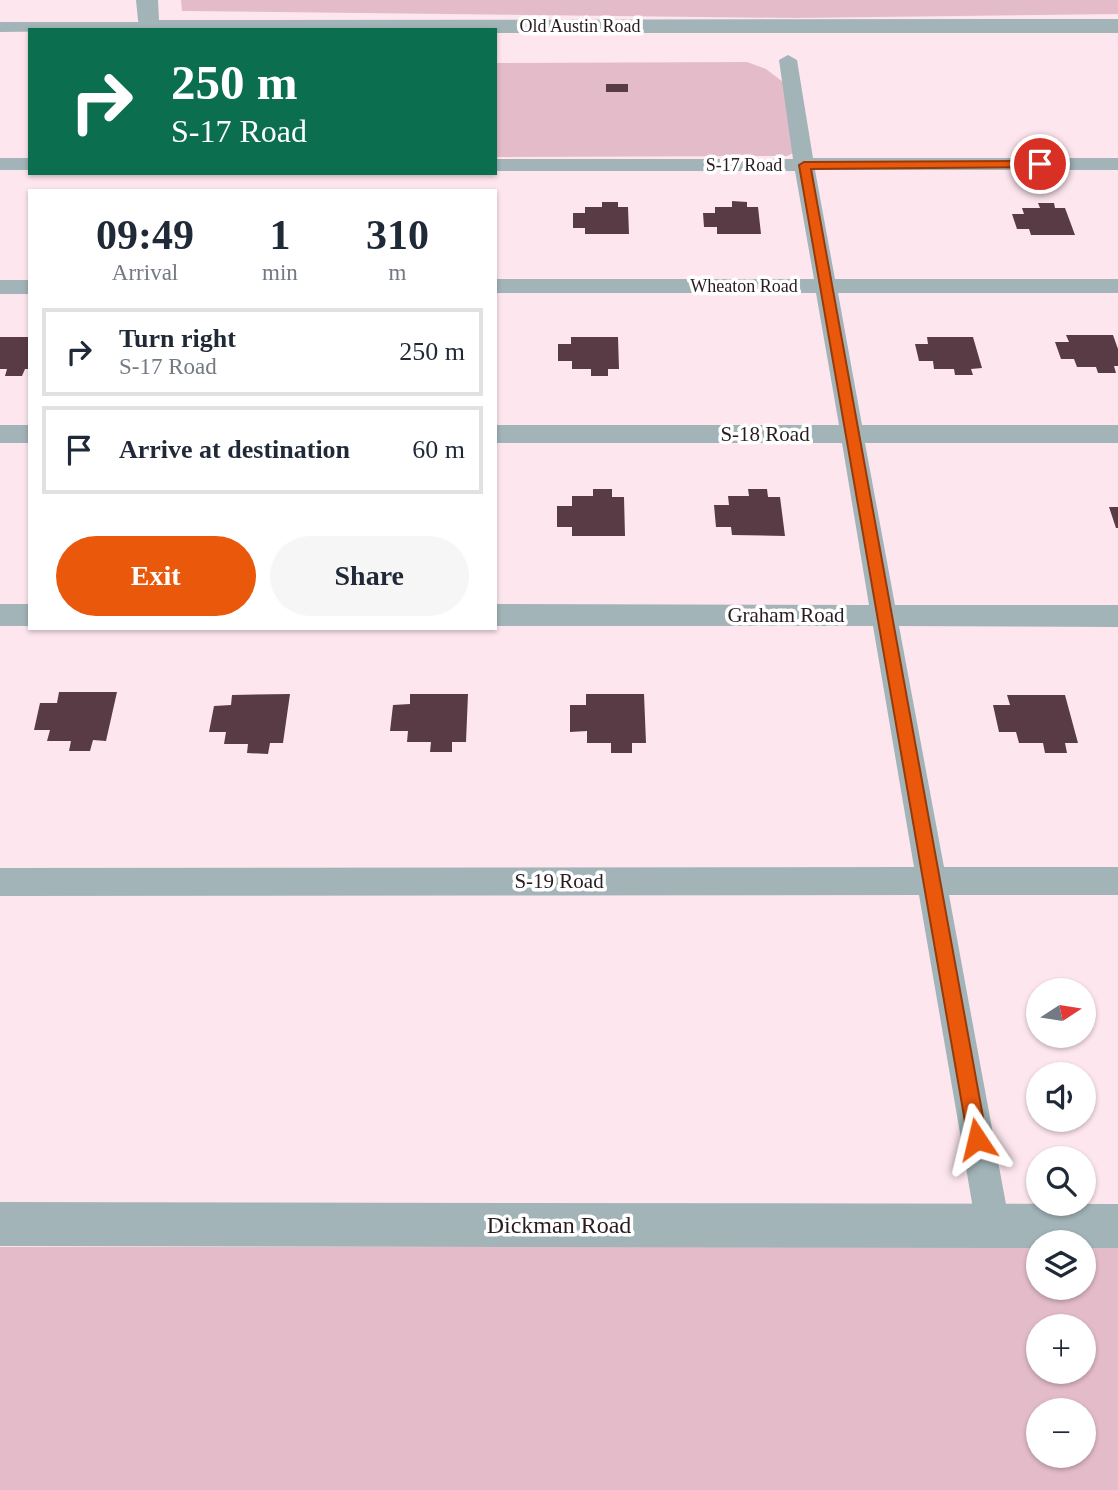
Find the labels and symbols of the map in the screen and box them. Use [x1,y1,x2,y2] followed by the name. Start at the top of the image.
[519,16,641,36] street label: Old Austin Road
[1010,134,1070,194] pin
[706,155,782,175] street label: S-17 Road
[690,276,798,296] street label: Wheaton Road
[720,422,810,446] street label: S-18 Road
[727,603,845,627] street label: Graham Road
[514,869,604,893] street label: S-19 Road
[1026,978,1096,1048] north arrow
[940,1102,1014,1176] position arrow
[487,1212,631,1238] street label: Dickman Road

